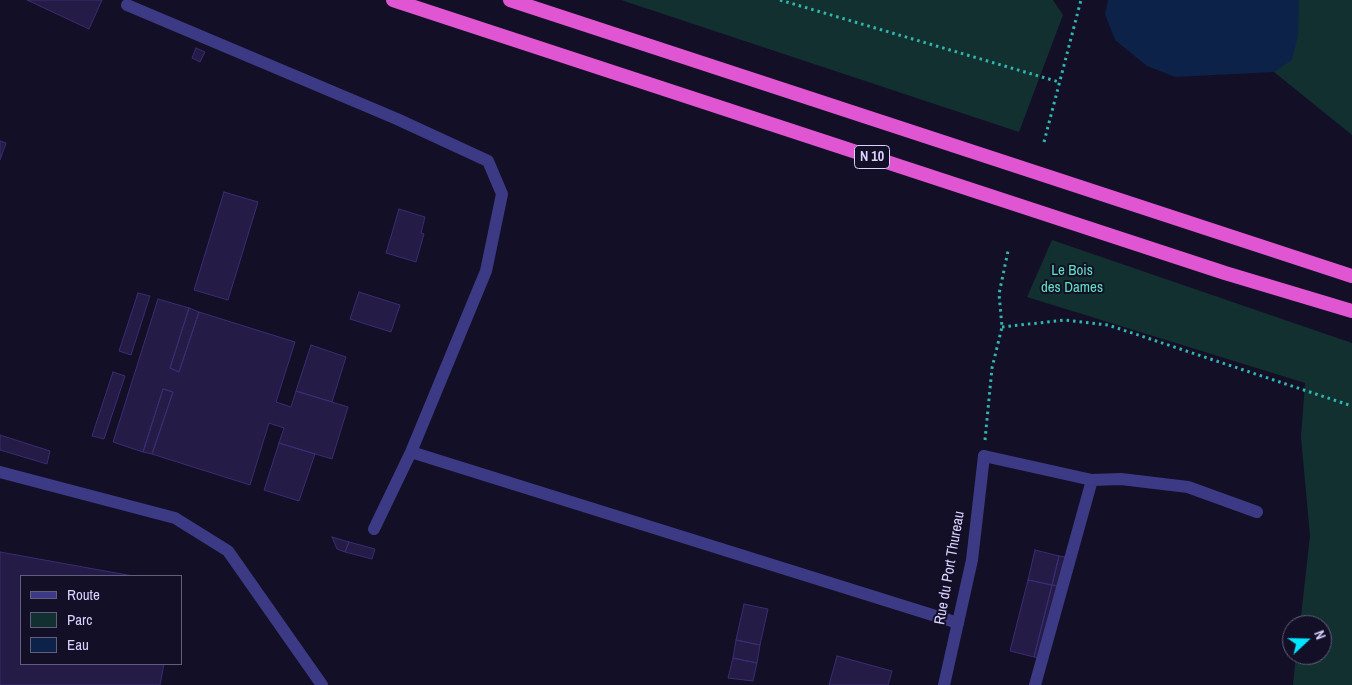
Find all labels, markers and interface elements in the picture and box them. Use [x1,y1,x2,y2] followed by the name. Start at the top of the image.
[854,146,890,168] road number: N 10
[1041,262,1103,297] park label: Le Bois des Dames
[931,510,969,626] street label: Rue du Port Thureau
[20,575,182,665] legend
[67,584,100,605] text: Route
[67,609,92,630] text: Parc
[1282,615,1332,665] north arrow
[1310,628,1330,642] text: N
[67,634,89,655] text: Eau

